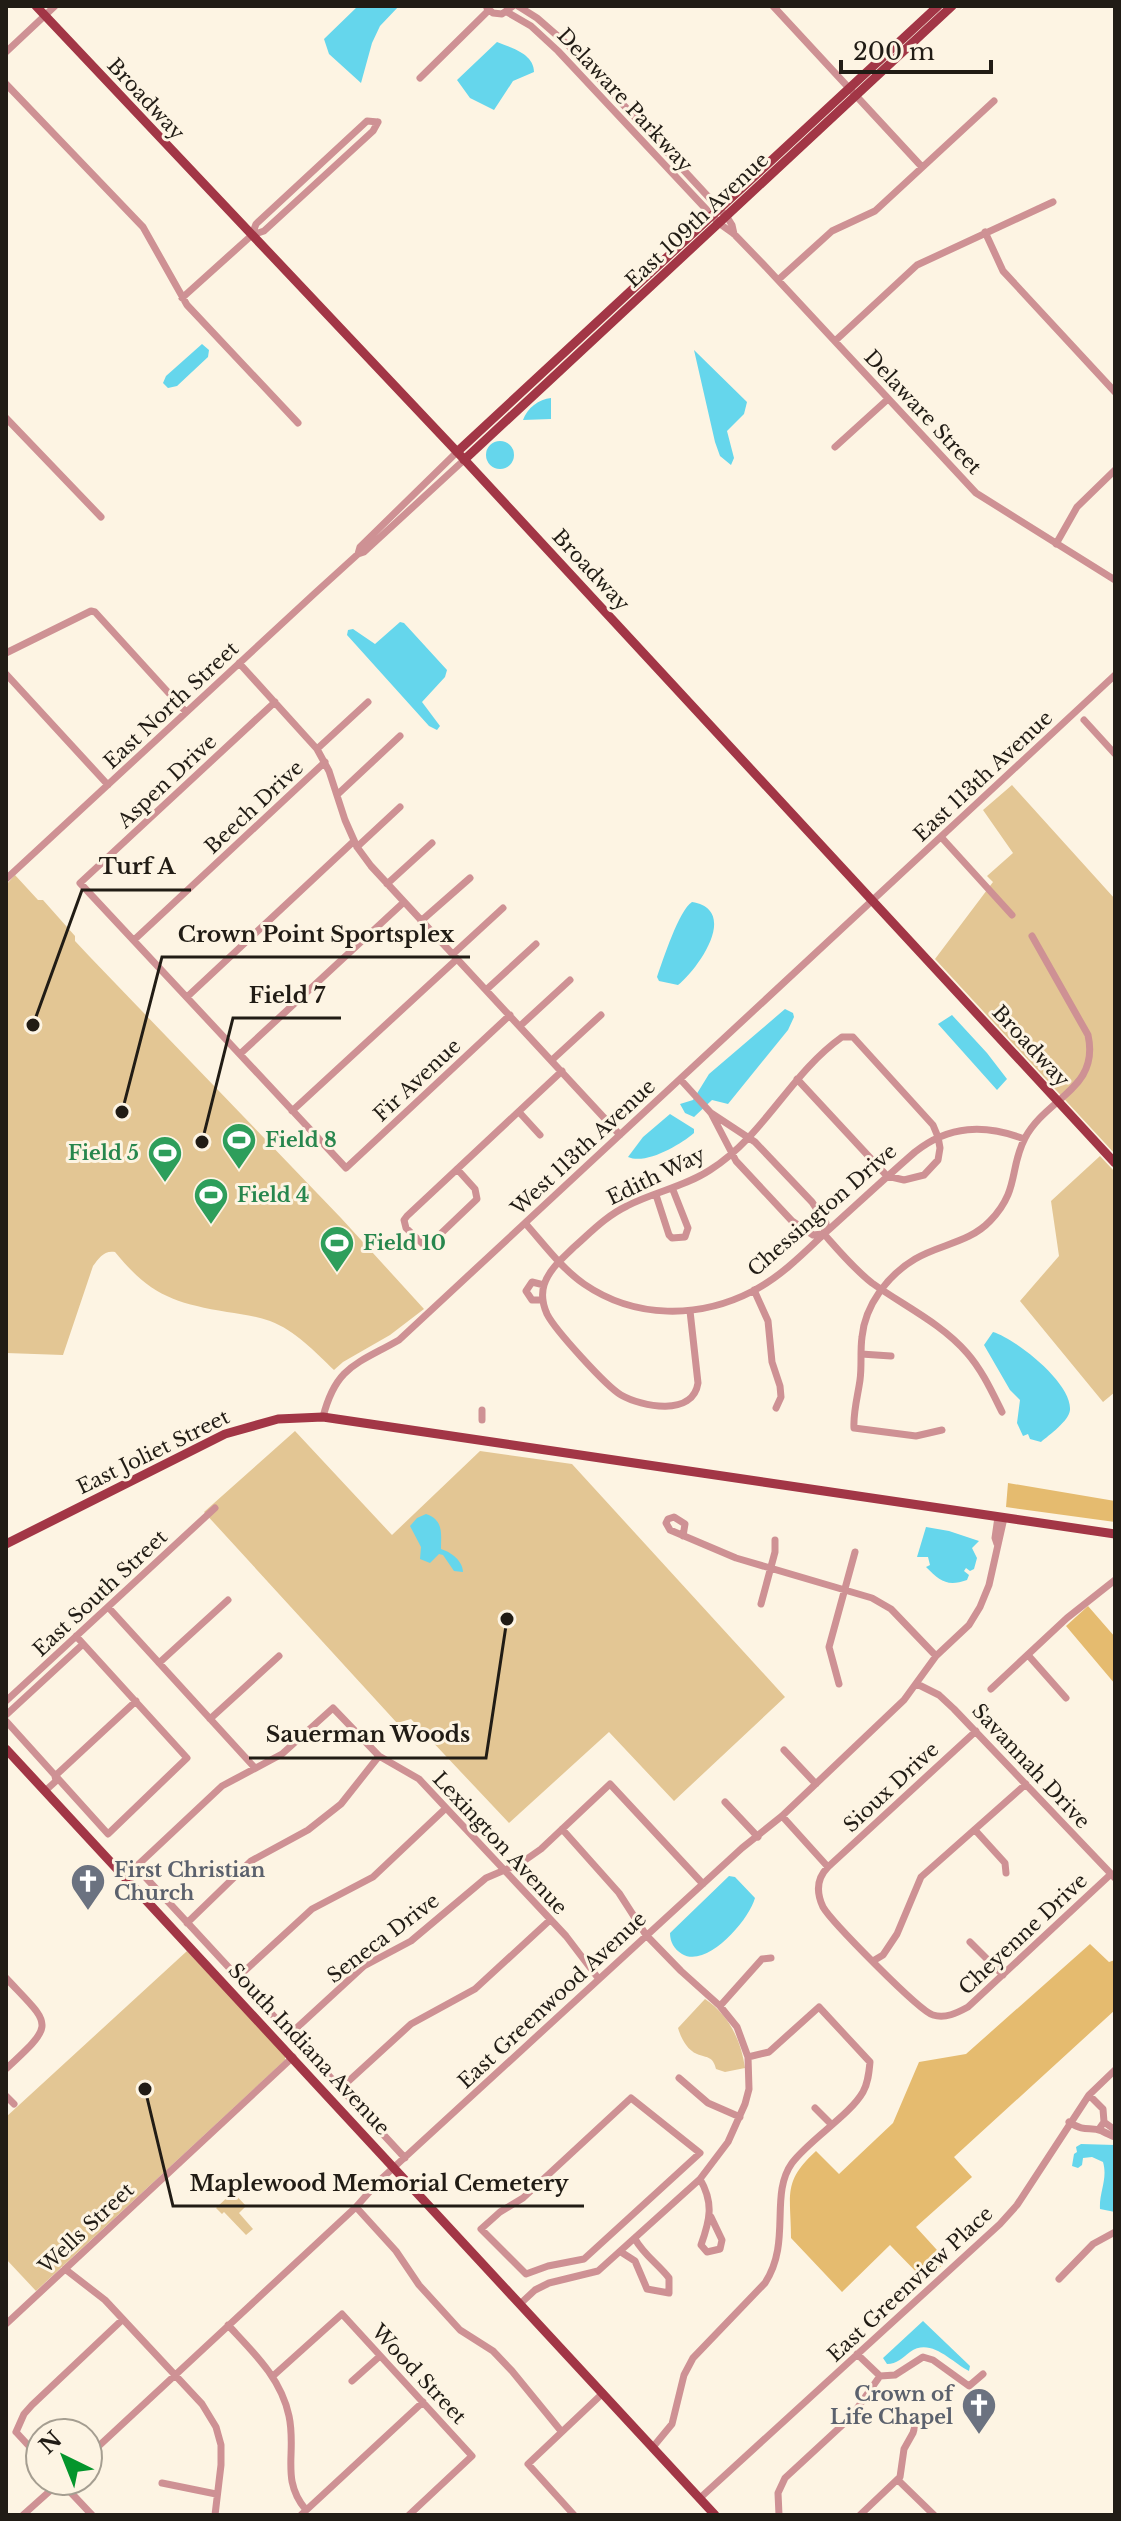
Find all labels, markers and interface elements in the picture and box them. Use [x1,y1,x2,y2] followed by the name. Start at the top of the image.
[552,23,698,177] street label: Delaware Parkway
[841,24,991,74] scale bar
[853,37,935,66] text: 200 m
[102,53,190,145] street label: Broadway
[621,148,773,292] street label: East 109th Avenue
[859,345,987,479] street label: Delaware Street
[547,524,635,616] street label: Broadway
[99,636,244,774] street label: East North Street
[909,706,1057,846] street label: East 113th Avenue
[112,729,221,834] street label: Aspen Drive
[200,755,308,859] street label: Beech Drive
[82,844,191,890] callout: Turf A
[99,853,177,880] text: Turf A
[162,911,470,957] callout: Crown Point Sportsplex
[178,921,455,948] text: Crown Point Sportsplex
[233,972,341,1018] callout: Field 7
[249,982,326,1009] text: Field 7
[987,1000,1075,1092] street label: Broadway
[368,1034,466,1126] street label: Fir Avenue
[505,1074,660,1221] street label: West 113th Avenue
[220,1121,258,1171] sports icon: Field 8
[265,1128,337,1152] place label: Field 8
[146,1134,184,1184] sports icon: Field 5
[743,1139,901,1281] street label: Chessington Drive
[68,1141,139,1165] place label: Field 5
[603,1142,709,1210] street label: Edith Way
[192,1176,230,1226] sports icon: Field 4
[237,1183,309,1207] place label: Field 4
[318,1224,356,1274] sports icon: Field 10
[363,1231,446,1255] place label: Field 10
[73,1404,234,1499] street label: East Joliet Street
[28,1524,172,1661] street label: East South Street
[967,1699,1095,1833] street label: Savannah Drive
[249,1712,486,1758] callout: Sauerman Woods
[266,1721,470,1748] text: Sauerman Woods
[839,1737,943,1837] street label: Sioux Drive
[428,1767,572,1919] street label: Lexington Avenue
[114,1858,266,1905] place label: First Christian Church
[69,1862,107,1912] church icon: First Christian Church
[954,1868,1092,2000] street label: Cheyenne Drive
[322,1888,444,1988] street label: Seneca Drive
[453,1906,651,2094] street label: East Greenwood Avenue
[223,1958,395,2140] street label: South Indiana Avenue
[173,2160,584,2206] callout: Maplewood Memorial Cemetery
[189,2170,569,2197] text: Maplewood Memorial Cemetery
[33,2178,139,2279] street label: Wells Street
[822,2201,998,2367] street label: East Greenview Place
[366,2318,472,2429] street label: Wood Street
[830,2382,955,2429] place label: Crown of Life Chapel
[960,2386,998,2436] church icon: Crown of Life Chapel
[24,2417,104,2497] north arrow
[34,2426,68,2460] text: N

